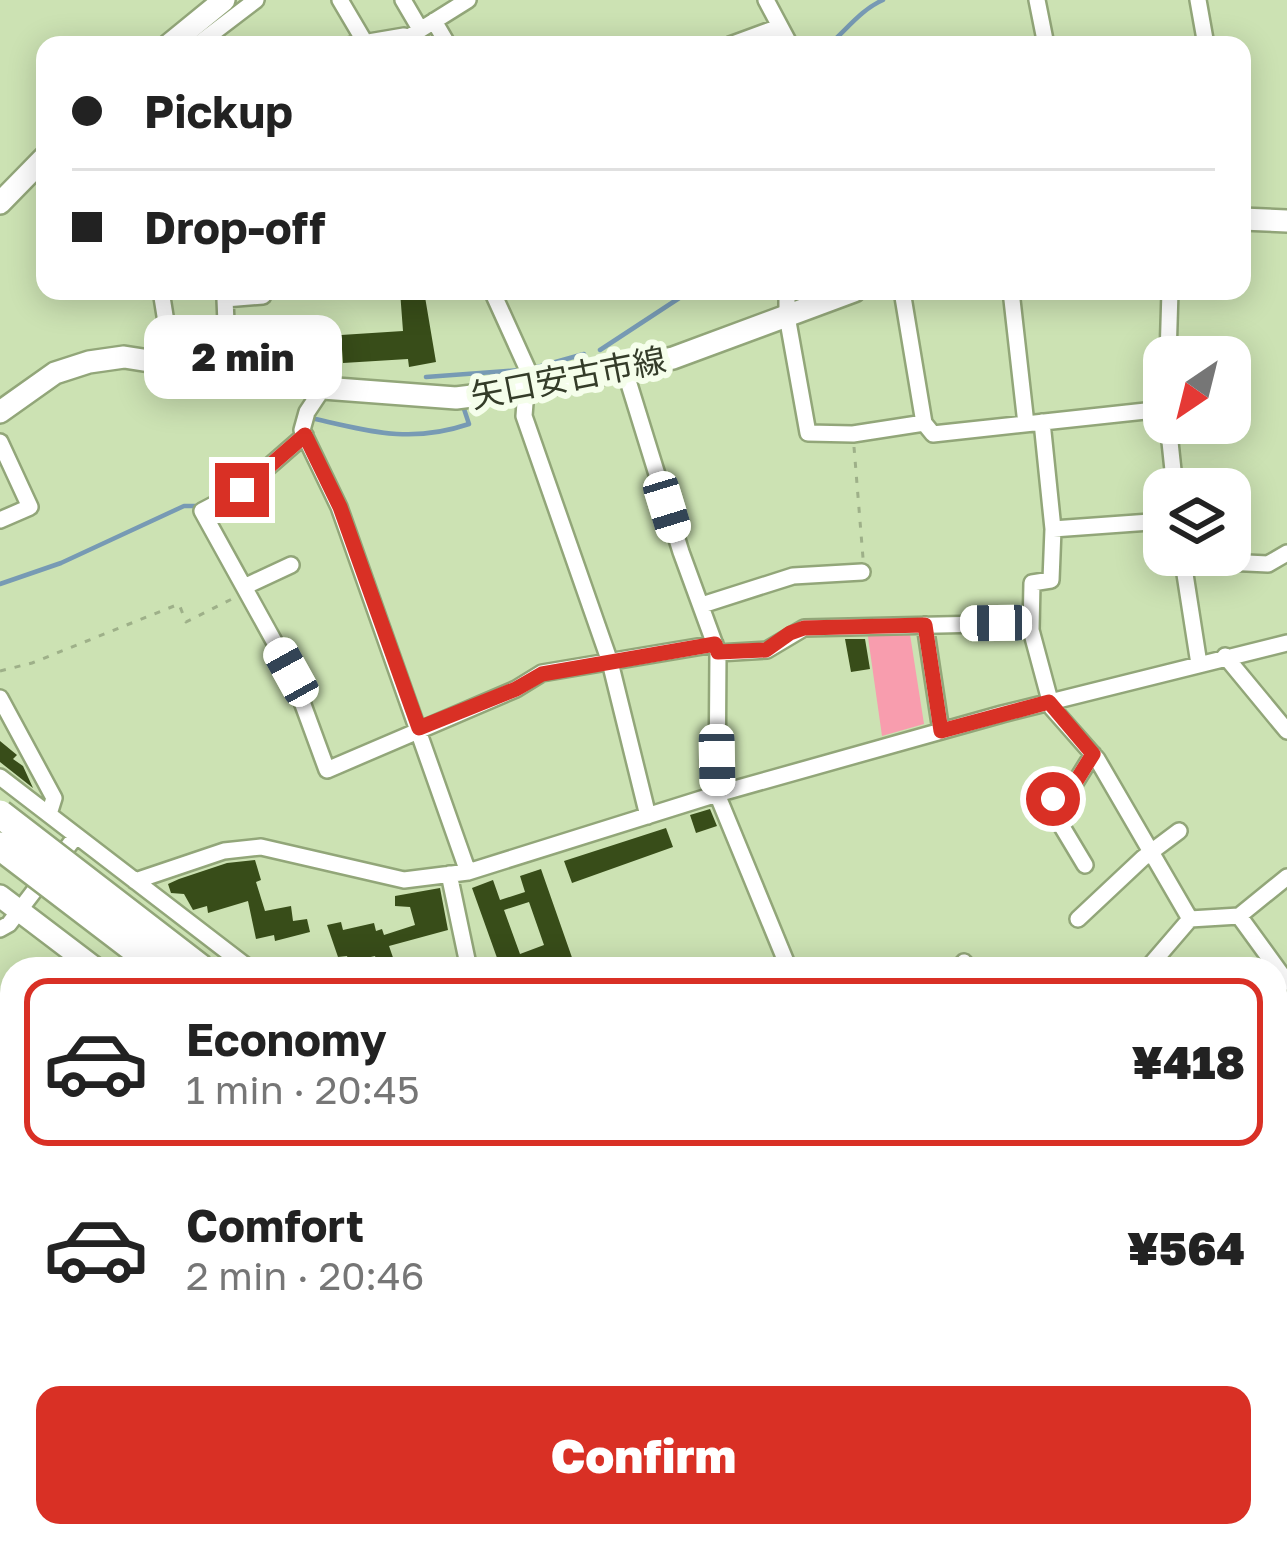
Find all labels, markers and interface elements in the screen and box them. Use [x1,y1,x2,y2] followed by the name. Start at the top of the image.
[144,84,293,138] text: Pickup
[144,200,325,254] text: Drop-off
[143,316,341,400] callout: 2 min
[192,333,294,380] text: 2 min
[1143,336,1251,444] north arrow
[1143,336,1251,576] map controls
[467,339,669,415] street label: 矢口安古市線
[215,463,269,517] route end
[639,467,695,547] car
[1143,468,1251,576] button: layers
[960,604,1032,642] car
[258,632,324,712] car
[698,724,736,796] car
[1026,772,1080,826] route start
[42,1008,150,1116] icon: car
[186,1012,387,1066] text: Economy
[1131,1035,1245,1089] text: ¥418
[186,1066,420,1113] text: 1 min · 20:45
[42,1194,150,1302] icon: car
[186,1198,364,1252] text: Comfort
[1127,1221,1245,1275] text: ¥564
[186,1252,424,1299] text: 2 min · 20:46
[36,1386,1251,1524] button: Confirm

